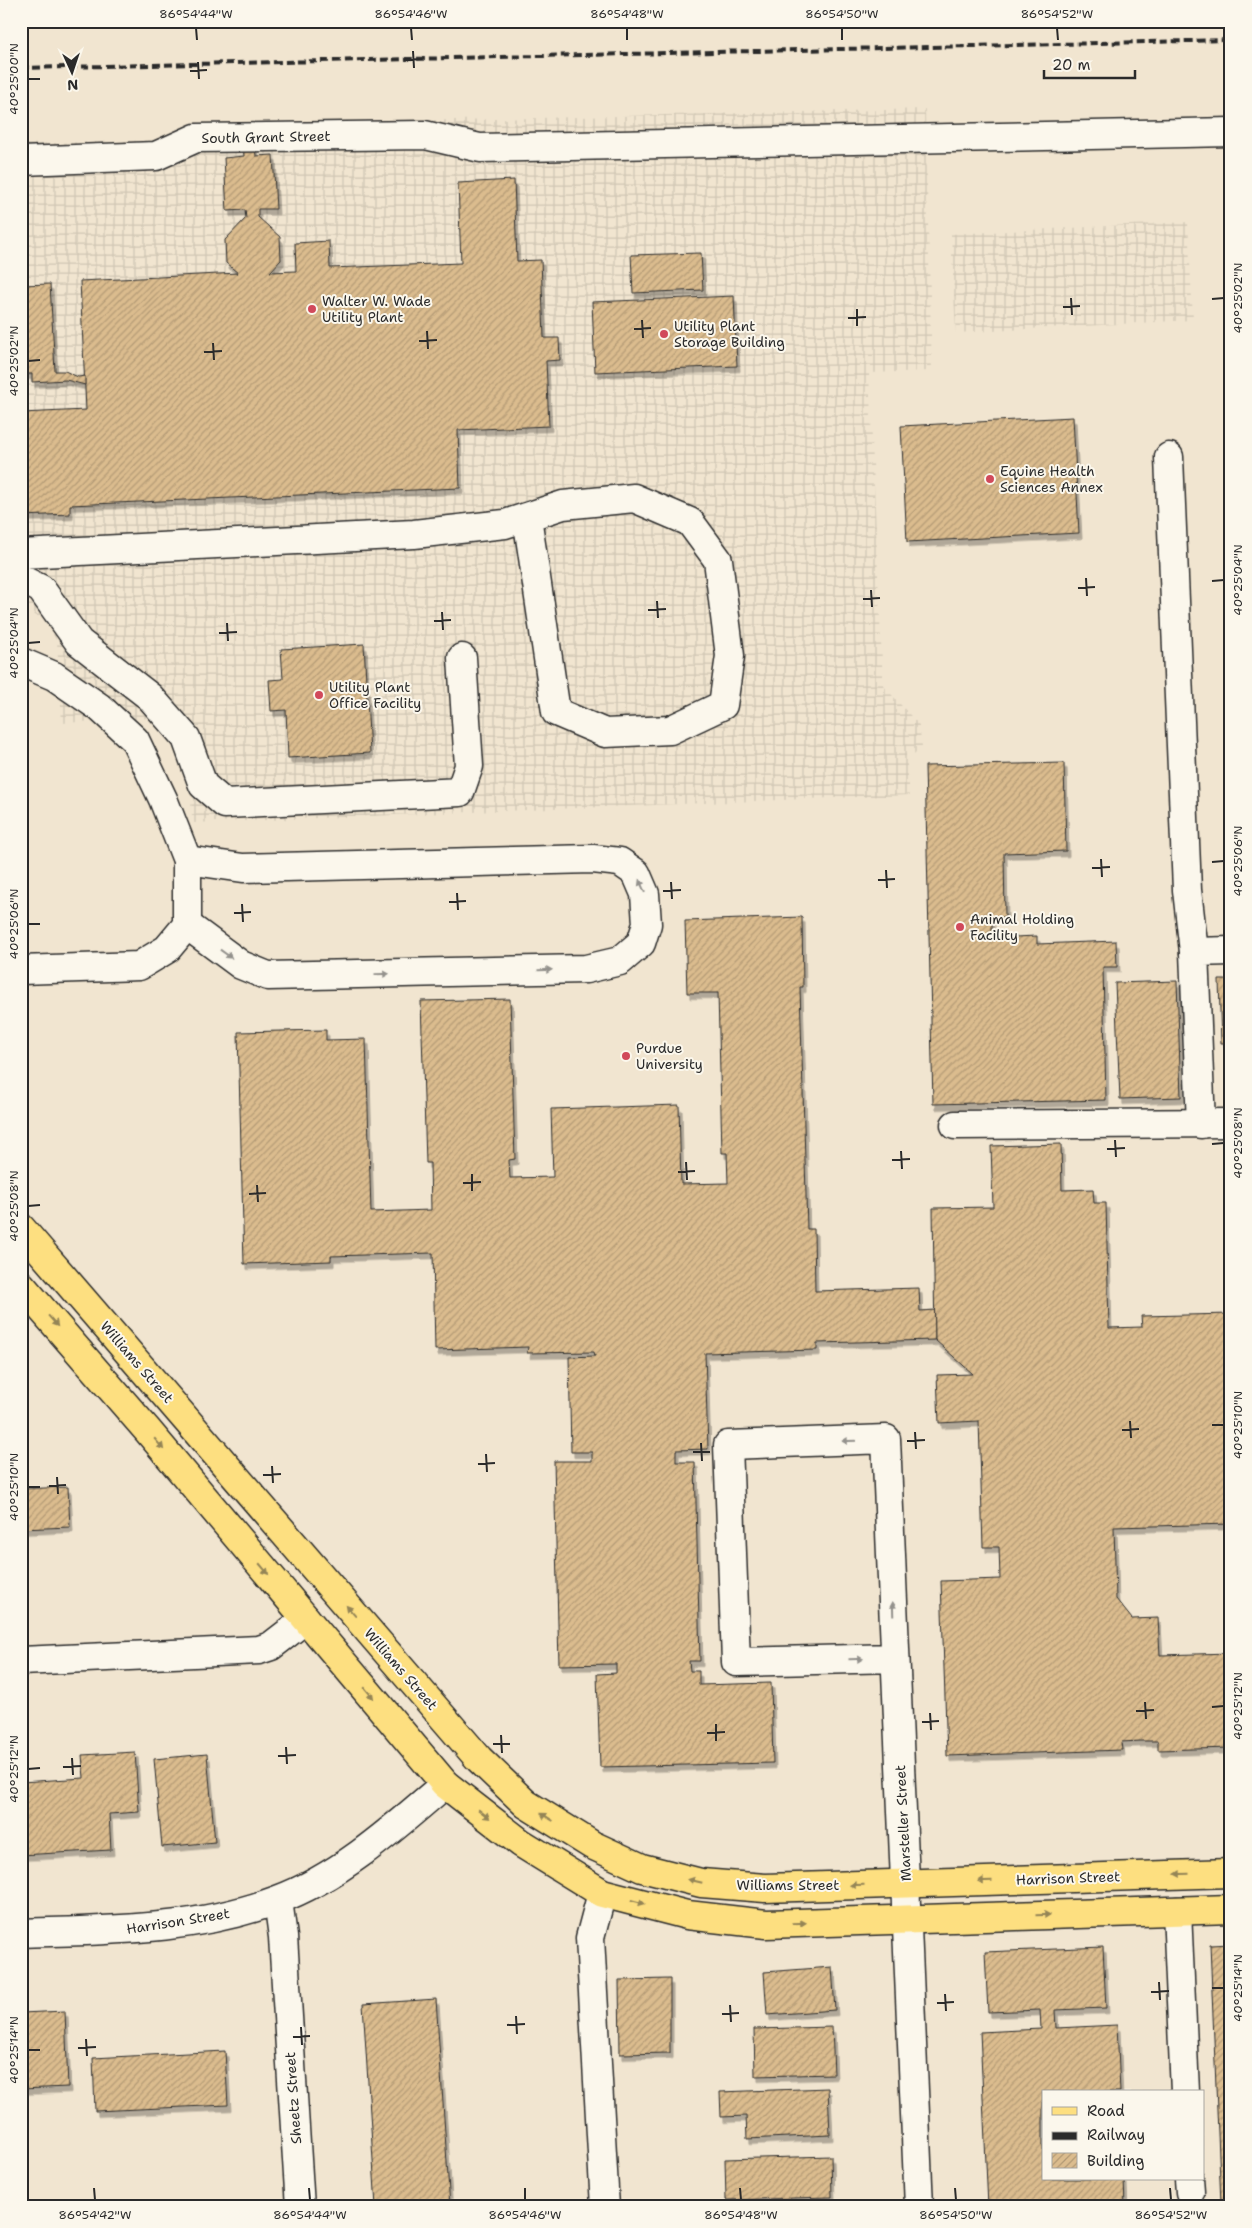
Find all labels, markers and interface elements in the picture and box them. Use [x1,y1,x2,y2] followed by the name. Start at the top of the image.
[159,6,233,22] text: 86°54'44"W
[375,6,447,22] text: 86°54'46"W
[590,6,664,22] text: 86°54'48"W
[805,6,879,22] text: 86°54'50"W
[1021,6,1093,22] text: 86°54'52"W
[6,43,22,115] text: 40°25'00"N
[48,48,98,98] north arrow
[1044,48,1136,80] scale bar
[1052,55,1091,75] text: 20 m
[67,76,79,94] text: N
[201,127,331,147] street label: South Grant Street
[1230,263,1246,333] text: 40°25'02"N
[322,292,431,326] place label: Walter W. Wade Utility Plant
[306,303,318,315] marker: Walter W. Wade Utility Plant
[674,317,785,351] place label: Utility Plant Storage Building
[6,326,22,396] text: 40°25'02"N
[658,328,670,340] marker: Utility Plant Storage Building
[1000,462,1103,496] place label: Equine Health Sciences Annex
[984,473,996,485] marker: Equine Health Sciences Annex
[1230,544,1246,616] text: 40°25'04"N
[6,607,22,679] text: 40°25'04"N
[329,678,421,712] place label: Utility Plant Office Facility
[313,689,325,701] marker: Utility Plant Office Facility
[1230,826,1246,896] text: 40°25'06"N
[637,879,645,893] one-way arrow
[6,889,22,959] text: 40°25'06"N
[970,910,1074,944] place label: Animal Holding Facility
[954,921,966,933] marker: Animal Holding Facility
[219,949,233,959] one-way arrow
[537,965,553,973] one-way arrow
[375,969,391,977] one-way arrow
[636,1039,703,1073] place label: Purdue University
[620,1050,632,1062] marker: Purdue University
[1230,1107,1246,1179] text: 40°25'08"N
[6,1170,22,1242] text: 40°25'08"N
[47,1315,59,1327] one-way arrow
[96,1317,178,1407] street label: Williams Street
[1230,1391,1246,1459] text: 40°25'10"N
[840,1437,856,1445] one-way arrow
[154,1438,165,1451] one-way arrow
[6,1453,22,1521] text: 40°25'10"N
[258,1562,270,1574] one-way arrow
[888,1601,896,1617] one-way arrow
[346,1605,357,1618] one-way arrow
[360,1624,442,1714] street label: Williams Street
[848,1654,864,1662] one-way arrow
[1230,1672,1246,1740] text: 40°25'12"N
[363,1686,374,1699] one-way arrow
[6,1735,22,1803] text: 40°25'12"N
[891,1764,915,1882] street label: Marsteller Street
[477,1809,490,1819] one-way arrow
[540,1812,554,1822] one-way arrow
[1016,1867,1120,1889] street label: Harrison Street
[1174,1871,1190,1879] one-way arrow
[737,1876,839,1894] street label: Williams Street
[687,1877,702,1885] one-way arrow
[976,1877,992,1885] one-way arrow
[848,1881,864,1889] one-way arrow
[631,1898,646,1906] one-way arrow
[125,1904,231,1938] street label: Harrison Street
[1035,1911,1051,1919] one-way arrow
[791,1919,807,1927] one-way arrow
[1230,1954,1246,2022] text: 40°25'14"N
[6,2016,22,2084] text: 40°25'14"N
[281,2051,305,2145] street label: Sheetz Street
[1042,2090,1204,2180] legend
[1087,2101,1125,2121] text: Road
[1087,2125,1145,2145] text: Railway
[1087,2151,1144,2171] text: Building
[59,2207,131,2223] text: 86°54'42"W
[273,2207,347,2223] text: 86°54'44"W
[489,2207,561,2223] text: 86°54'46"W
[704,2207,778,2223] text: 86°54'48"W
[919,2207,993,2223] text: 86°54'50"W
[1135,2207,1207,2223] text: 86°54'52"W

